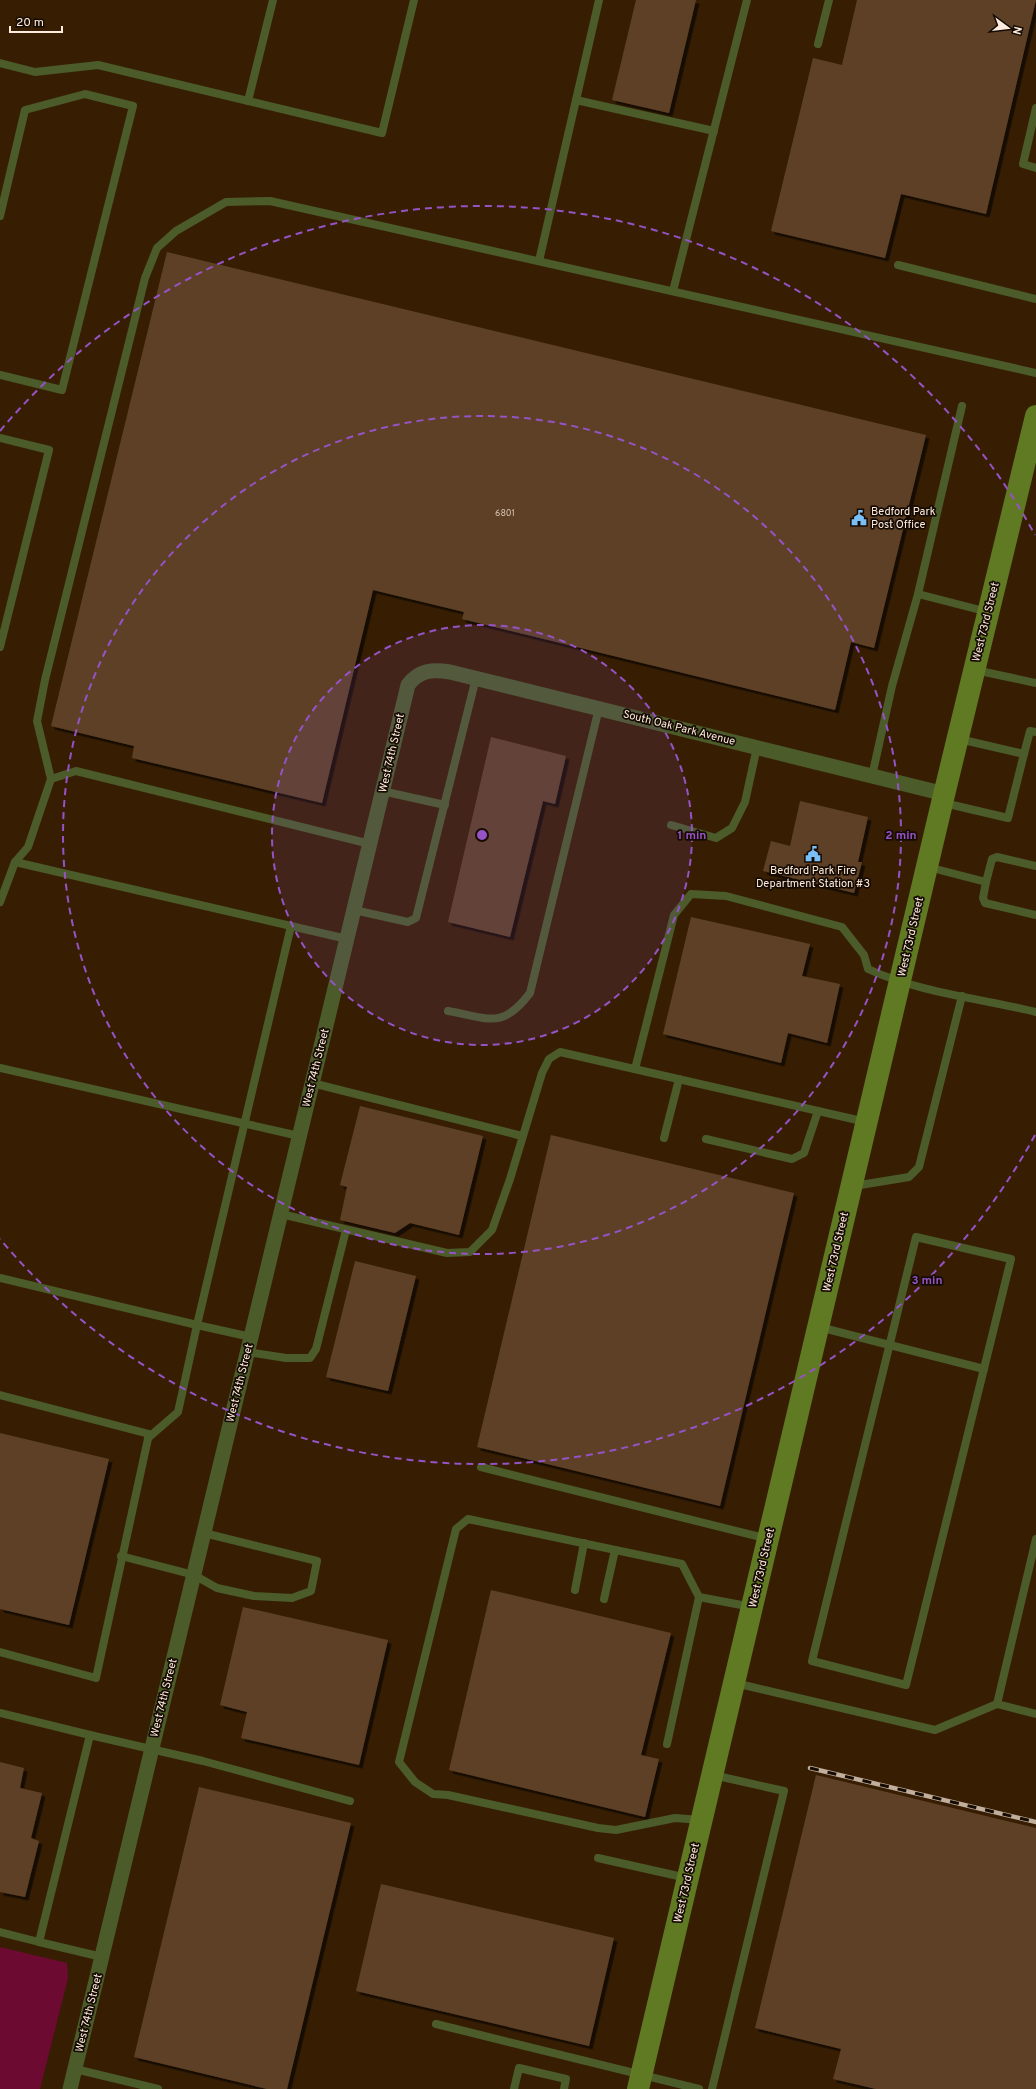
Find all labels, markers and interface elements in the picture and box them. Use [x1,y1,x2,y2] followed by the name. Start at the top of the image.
[10,8,62,34] scale bar
[988,8,1028,48] north arrow
[16,15,44,31] text: 20 m
[1009,25,1024,36] text: N
[871,505,936,532] place label: Bedford Park Post Office
[495,508,515,519] house number: 6801
[850,509,868,527] public building icon: Bedford Park Post Office
[969,581,1003,663] street label: West 73rd Street
[621,707,737,749] street label: South Oak Park Avenue
[376,712,408,794] street label: West 74th Street
[475,828,489,842] centre of rings
[678,828,706,844] text: 1 min
[885,828,917,844] text: 2 min
[804,845,822,863] public building icon: Bedford Park Fire Department Station #3
[756,864,870,891] place label: Bedford Park Fire Department Station #3
[895,896,927,978] street label: West 73rd Street
[299,1027,333,1109] street label: West 74th Street
[820,1211,852,1293] street label: West 73rd Street
[911,1273,943,1289] text: 3 min
[223,1342,257,1424] street label: West 74th Street
[746,1527,778,1609] street label: West 73rd Street
[147,1657,181,1739] street label: West 74th Street
[671,1842,703,1924] street label: West 73rd Street
[72,1972,106,2054] street label: West 74th Street

